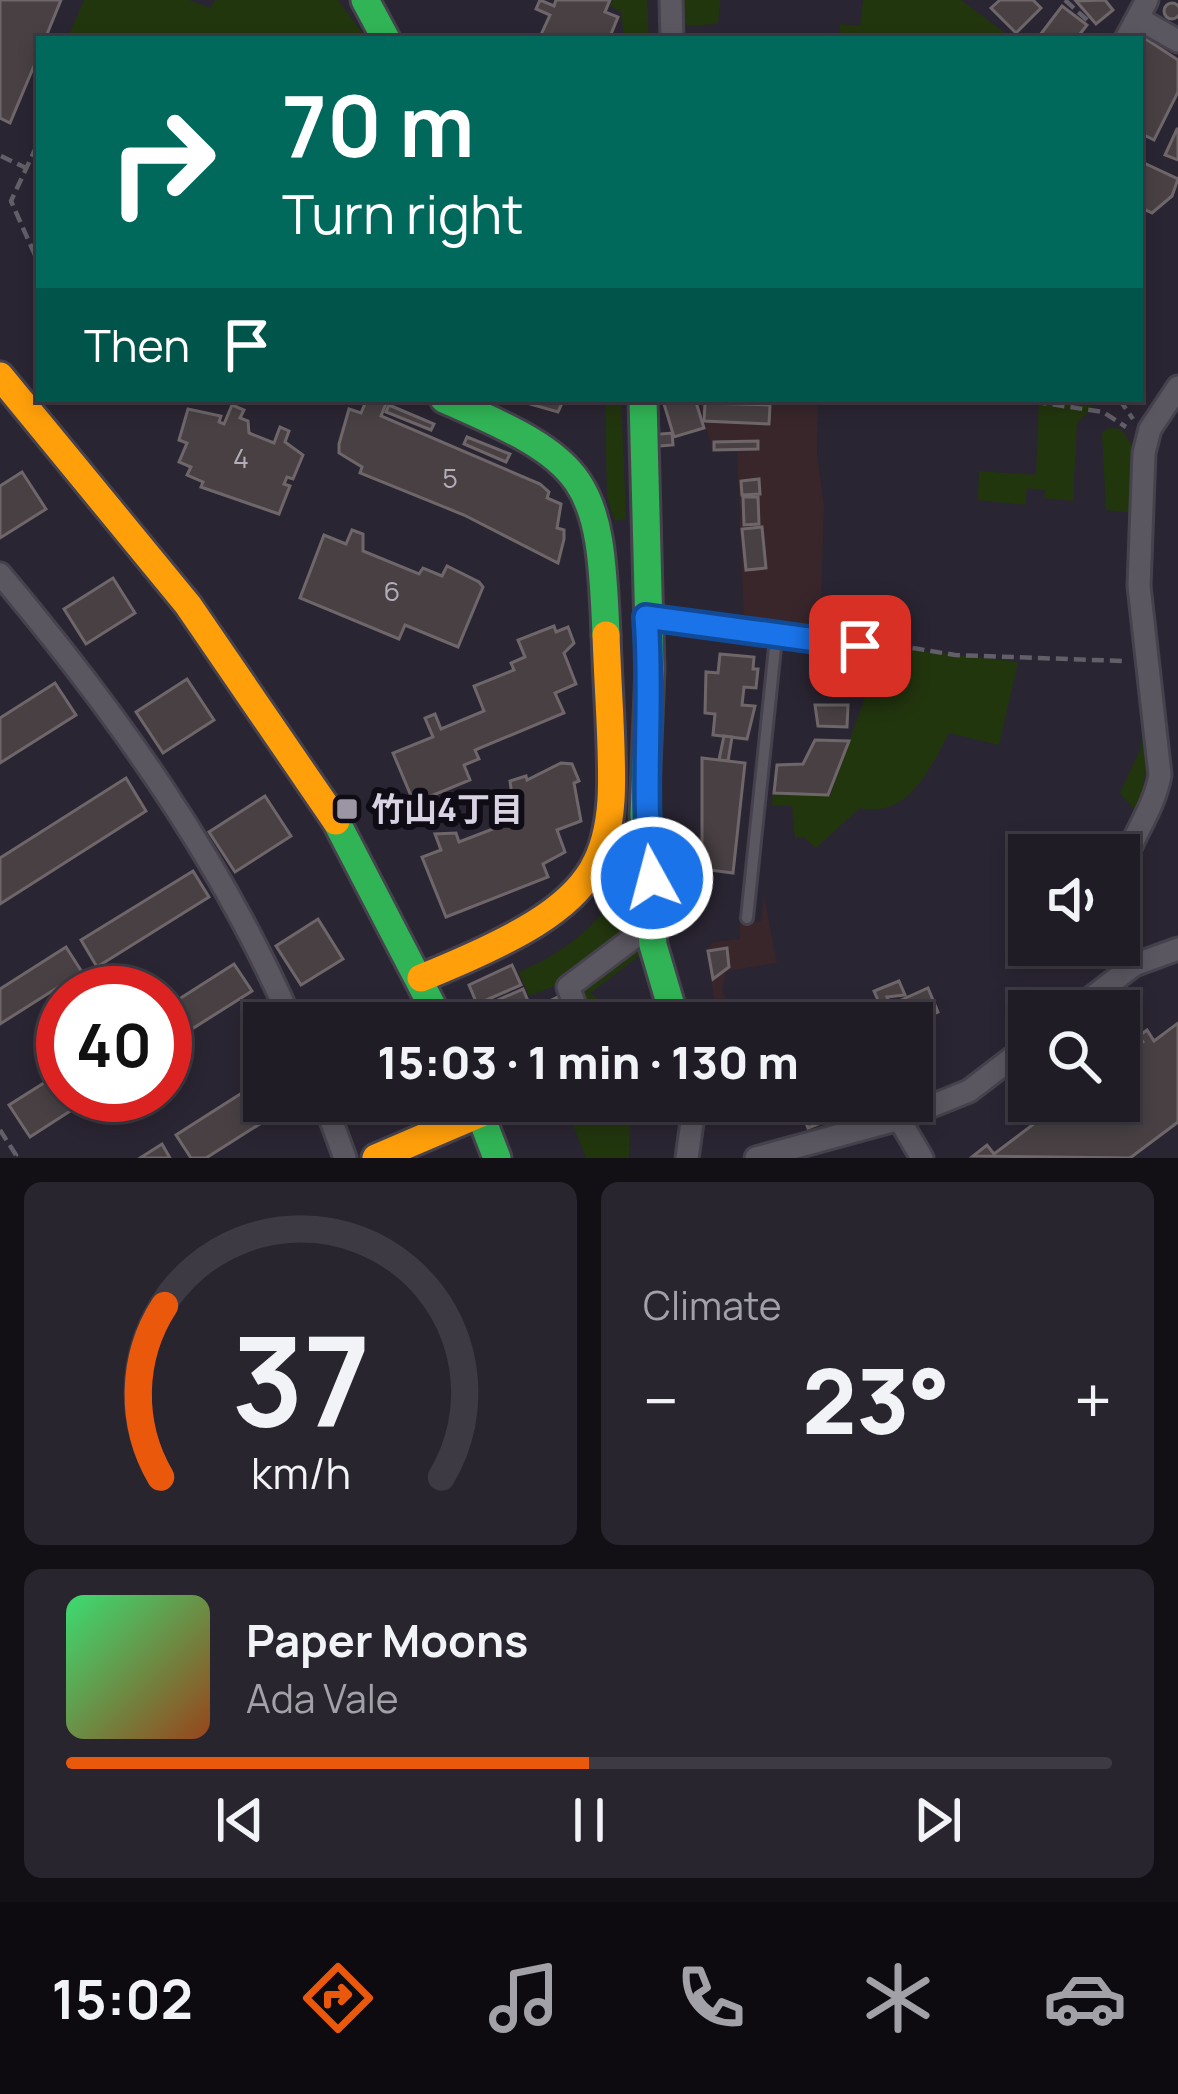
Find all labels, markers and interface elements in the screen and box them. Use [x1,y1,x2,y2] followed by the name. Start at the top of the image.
[282,67,474,182] text: 70 m
[84,84,240,240] icon: right
[282,176,524,250] text: Turn right
[214,312,280,378] icon: arrive
[84,314,190,376] text: Then
[233,439,249,476] house number: 4
[442,459,458,496] house number: 5
[384,572,400,609] house number: 6
[809,595,911,697] pin
[827,613,893,679] icon: arrive
[371,786,523,831] place label: 竹山4丁目
[334,796,360,822] marker: 竹山4丁目
[589,815,715,941] position arrow
[1008,834,1140,1122] map controls
[1008,834,1140,966] button: sound
[36,966,192,1122] speed limit sign: 40
[1008,990,1140,1122] button: search
[377,1031,799,1093] text: 15:03 · 1 min · 130 m
[643,1278,782,1332] text: Climate
[231,1293,370,1463] text: 37
[802,1338,950,1461] text: 23°
[643,1355,679,1445] text: −
[1074,1355,1112,1445] text: +
[251,1442,350,1501] text: km/h
[246,1609,528,1671] text: Paper Moons
[246,1671,399,1725] text: Ada Vale
[207,1787,273,1853] icon: previous
[556,1787,622,1853] icon: pause
[905,1787,971,1853] icon: next
[296,1956,380,2040] icon: directions
[482,1956,566,2040] icon: music
[669,1956,753,2040] icon: phone
[856,1956,940,2040] icon: climate
[1043,1956,1127,2040] icon: car
[51,1961,193,2035] text: 15:02

